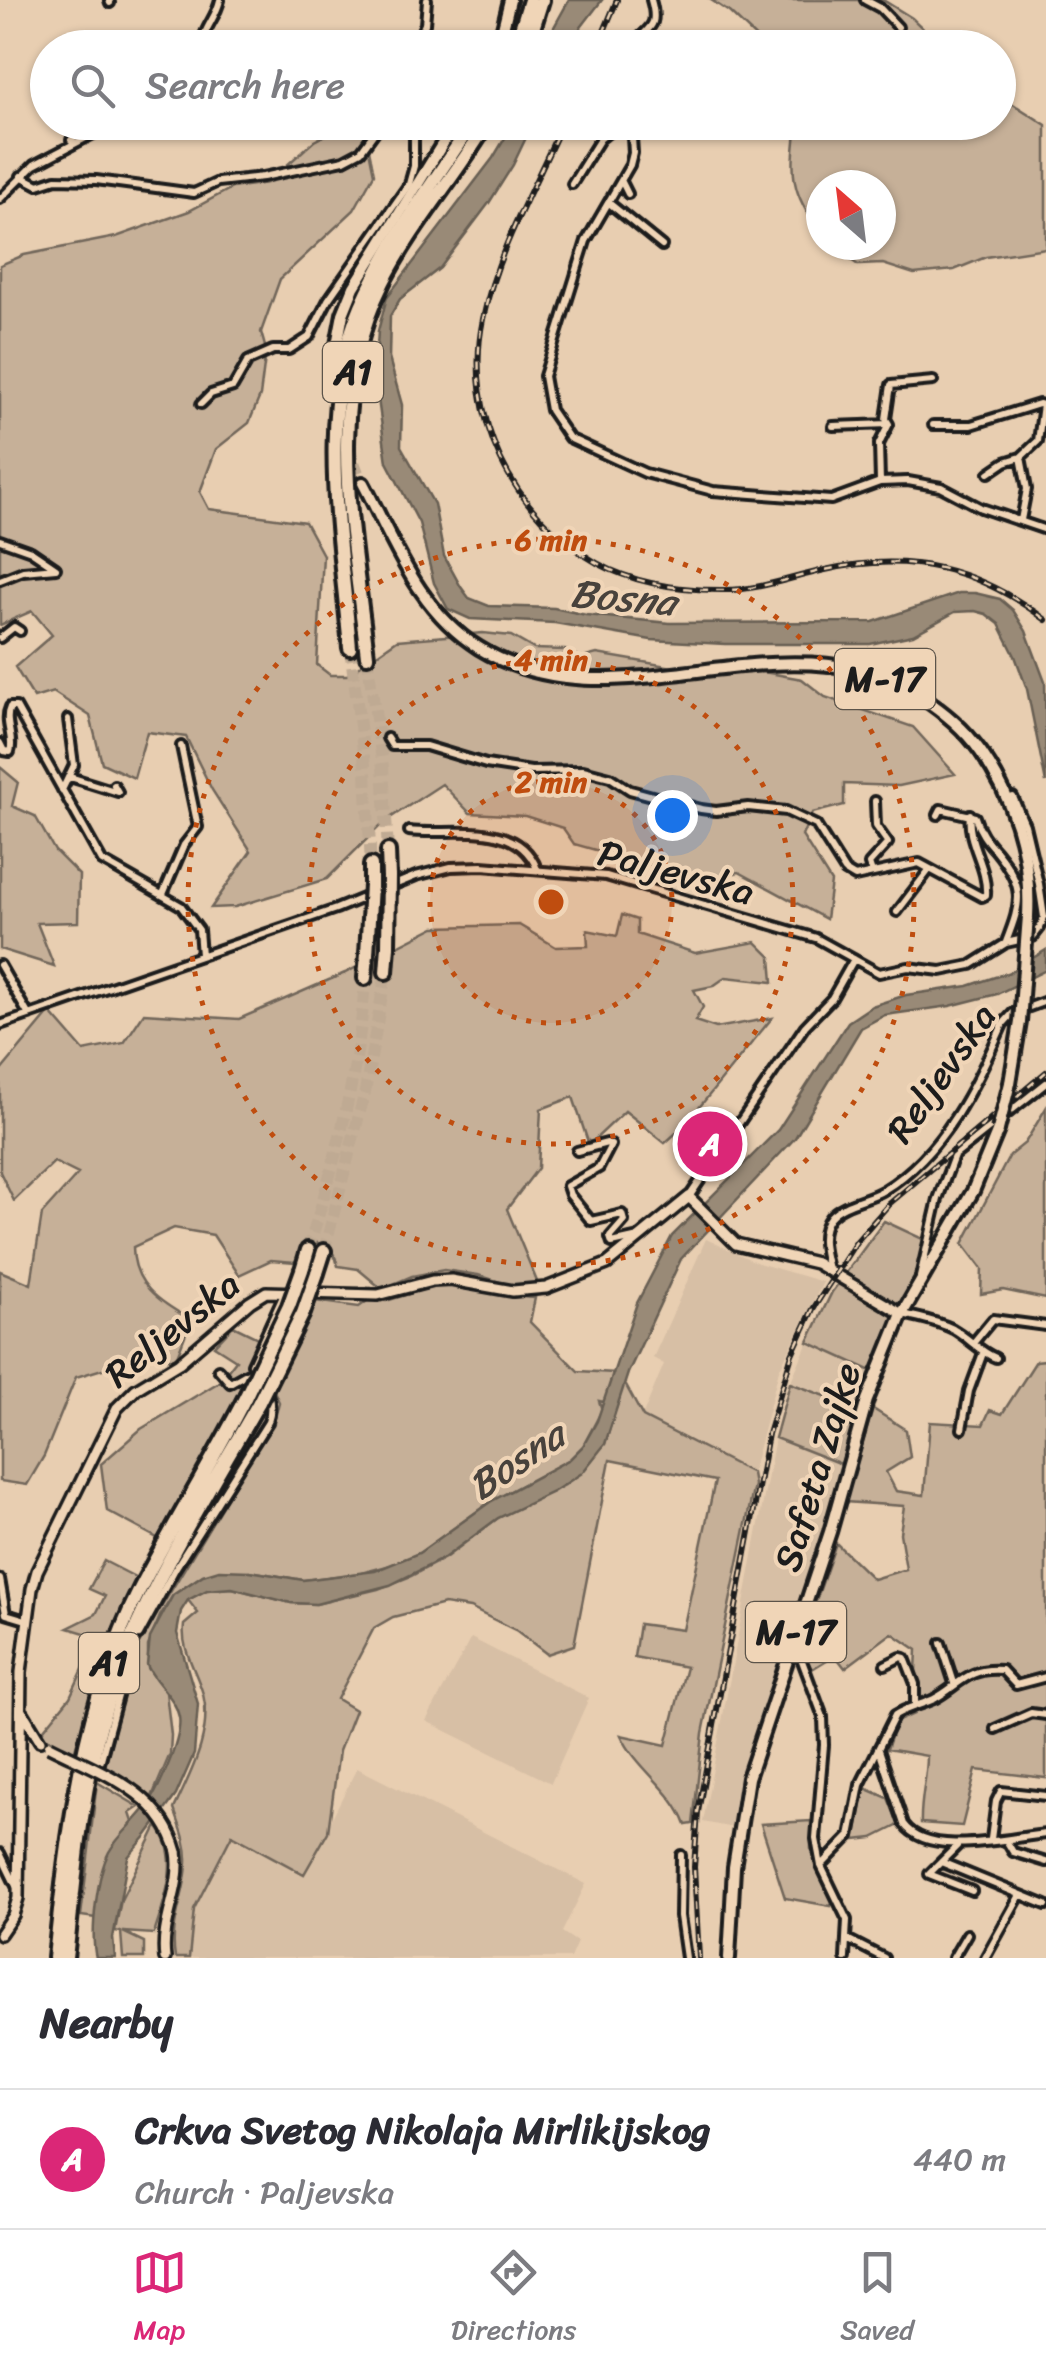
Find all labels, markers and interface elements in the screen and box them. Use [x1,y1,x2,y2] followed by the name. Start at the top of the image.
[30,30,1016,140] search box
[145,52,345,119] text: Search here
[65,58,120,113] icon: search
[806,170,896,260] north arrow
[323,342,383,402] road number: A1
[515,513,588,567] text: 6 min
[567,558,684,638] water label: Bosna
[514,633,589,687] text: 4 min
[835,649,935,709] road number: M-17
[515,755,588,809] text: 2 min
[647,790,698,841] your location
[590,820,761,925] street label: Paljevska
[533,884,569,920] centre of rings
[868,989,1015,1158] street label: Reljevska
[678,1106,742,1182] pin: A
[89,1253,255,1406] street label: Reljevska
[754,1354,881,1580] street label: Safeta Zajke
[453,1399,584,1519] water label: Bosna
[746,1602,846,1662] road number: M-17
[79,1633,139,1693] road number: A1
[40,1986,173,2060] text: Nearby
[135,2097,710,2164] text: Crkva Svetog Nikolaja Mirlikijskog
[62,2131,83,2188] text: A
[913,2131,1006,2188] text: 440 m
[135,2164,394,2221] text: Church · Paljevska
[132,2245,187,2354] tab: Map
[451,2245,576,2354] tab: Directions
[840,2245,914,2354] tab: Saved

